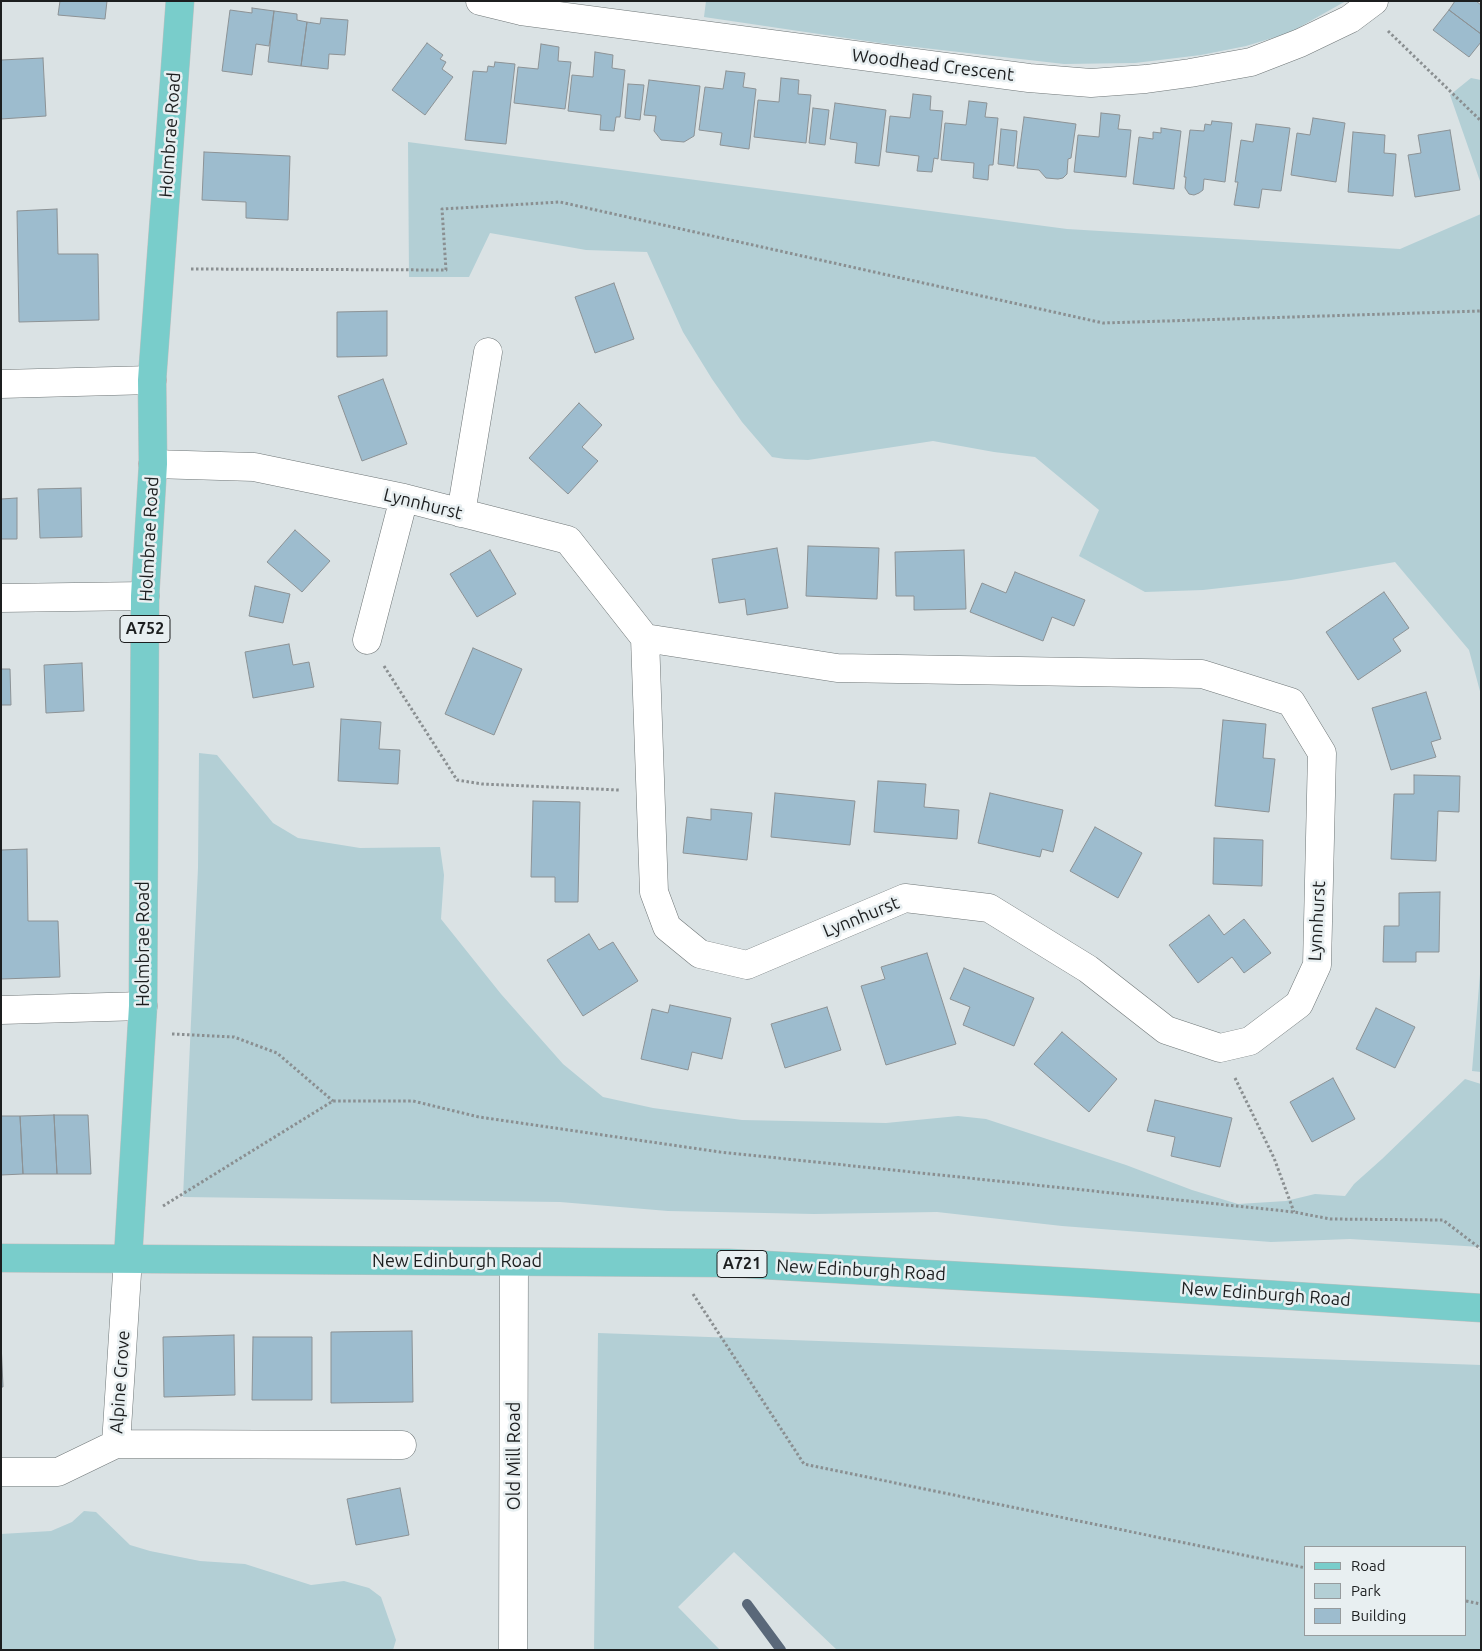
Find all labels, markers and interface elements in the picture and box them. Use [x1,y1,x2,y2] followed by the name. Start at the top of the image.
[851,44,1015,86] street label: Woodhead Crescent
[155,72,185,198] street label: Holmbrae Road
[135,476,163,602] street label: Holmbrae Road
[381,484,465,524] street label: Lynnhurst
[120,616,170,642] road number: A752
[1304,880,1330,962] street label: Lynnhurst
[132,881,154,1007] street label: Holmbrae Road
[820,892,902,942] street label: Lynnhurst
[372,1250,542,1272] street label: New Edinburgh Road
[717,1250,767,1278] road number: A721
[776,1255,946,1285] street label: New Edinburgh Road
[1181,1277,1351,1311] street label: New Edinburgh Road
[106,1330,134,1434] street label: Alpine Grove
[503,1402,525,1510] street label: Old Mill Road
[1304,1546,1467,1636] legend
[1351,1557,1386,1574] text: Road
[1351,1582,1381,1599] text: Park
[1351,1607,1406,1624] text: Building

